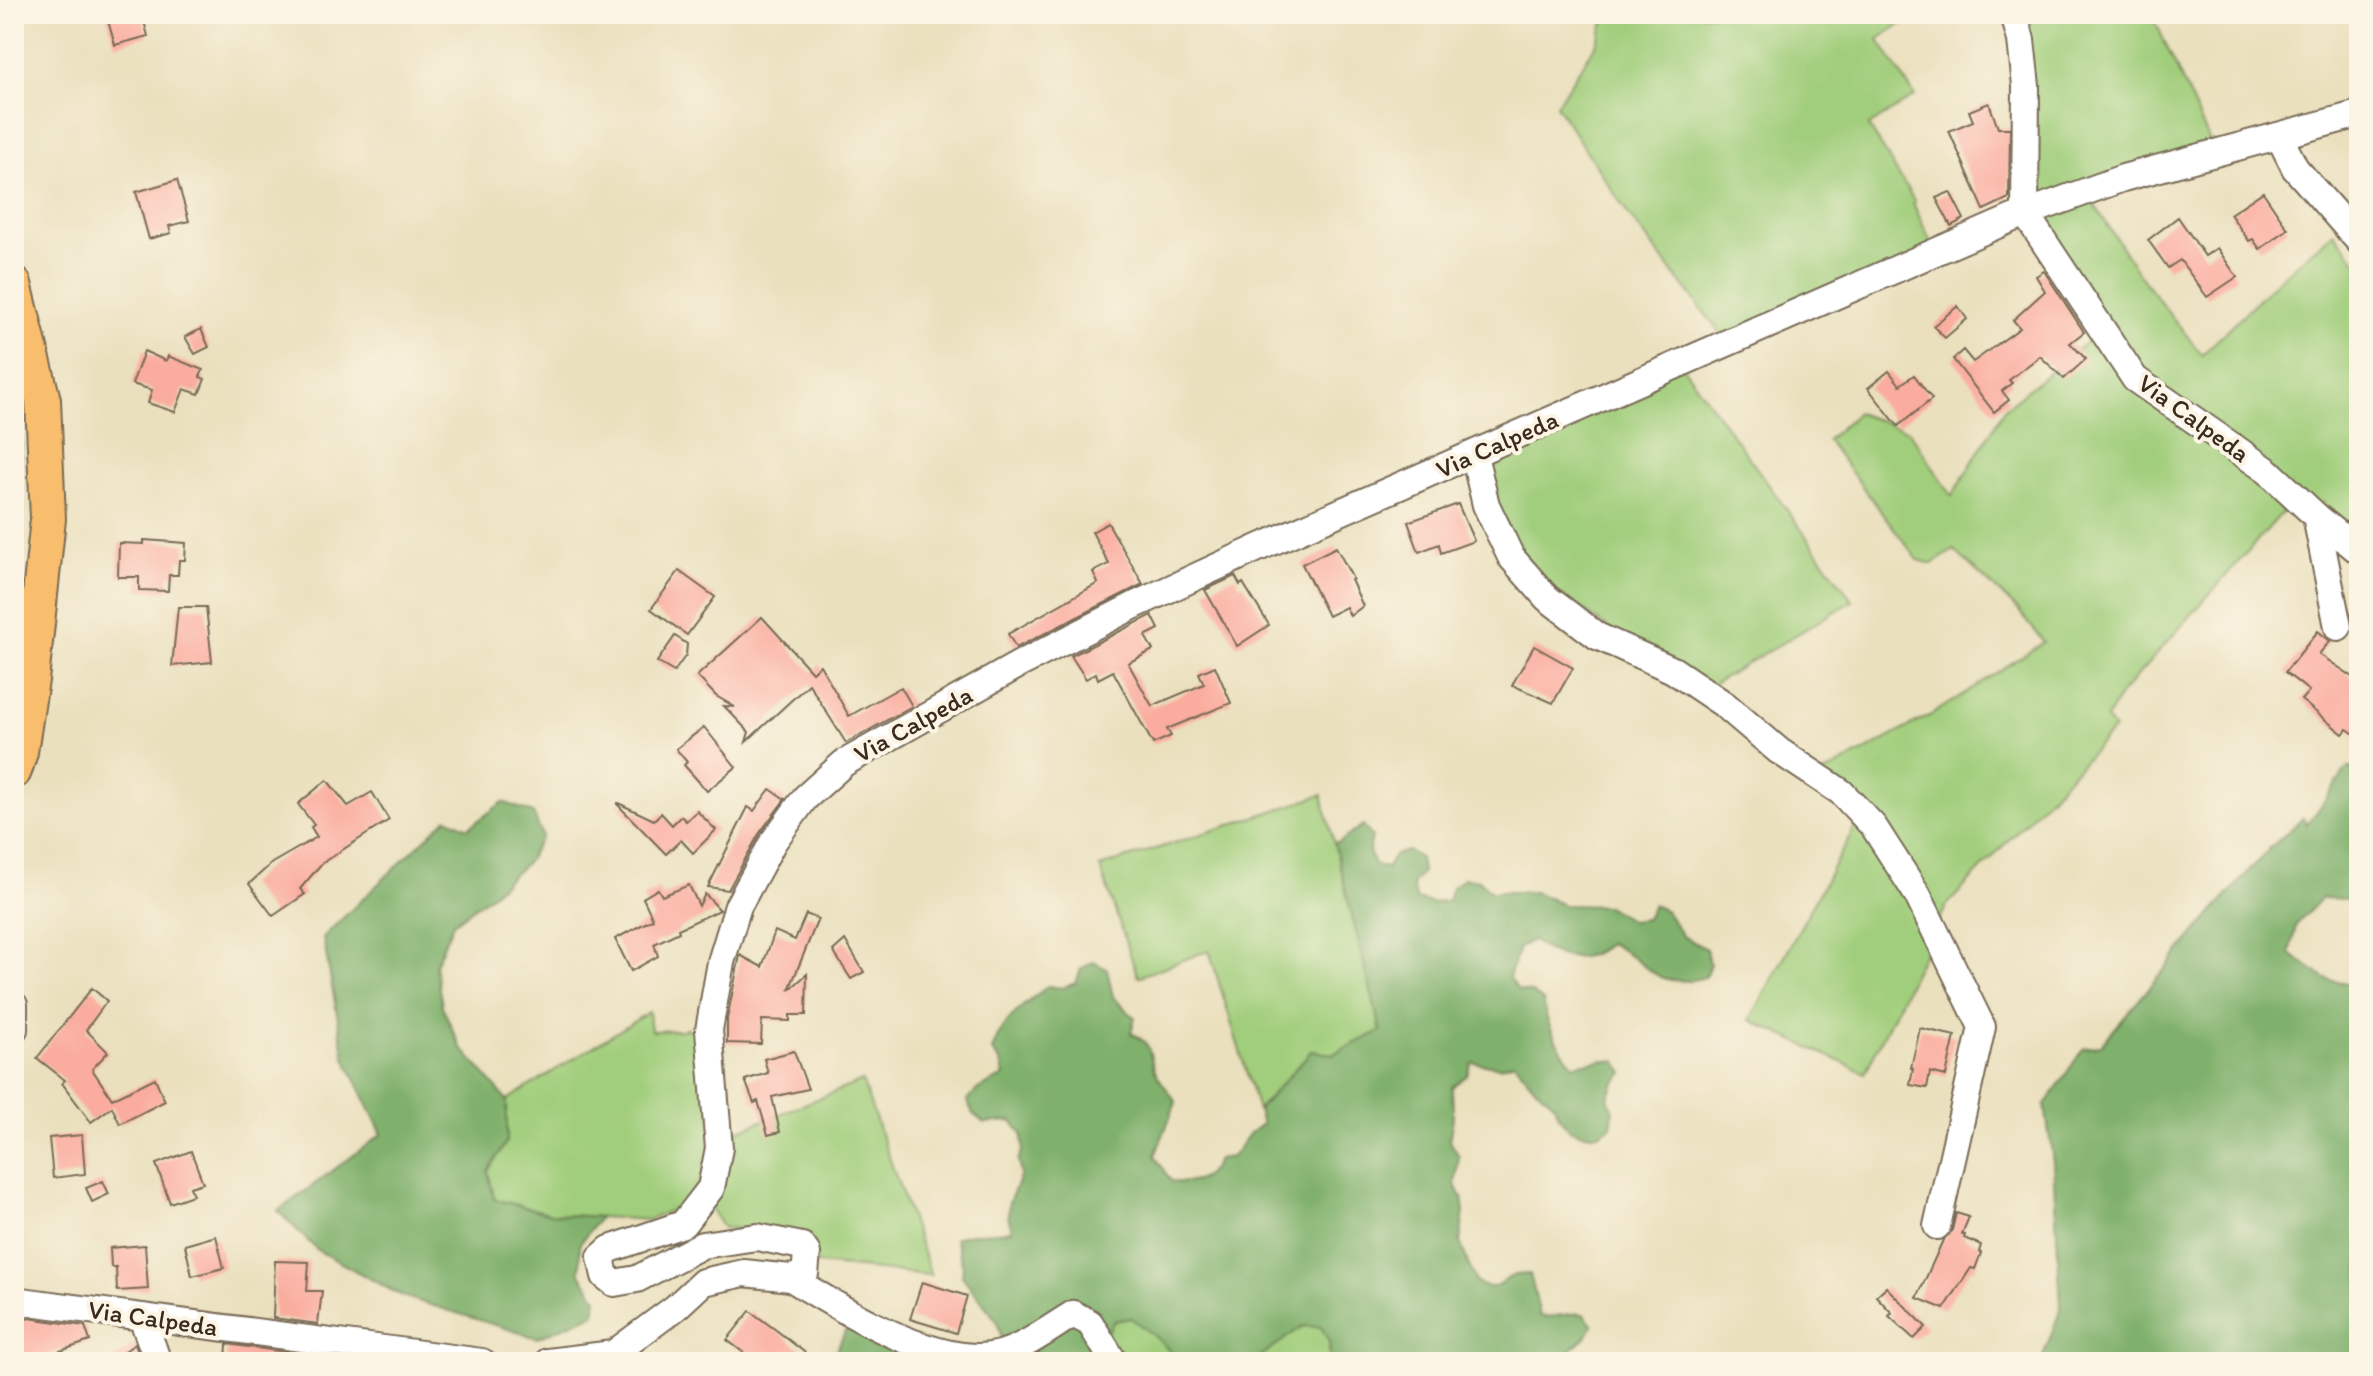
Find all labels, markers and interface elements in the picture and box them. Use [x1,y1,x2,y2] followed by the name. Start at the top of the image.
[2132,367,2256,469] street label: Via Calpeda
[1431,403,1563,485] street label: Via Calpeda
[848,678,978,770] street label: Via Calpeda
[86,1293,220,1343] street label: Via Calpeda

